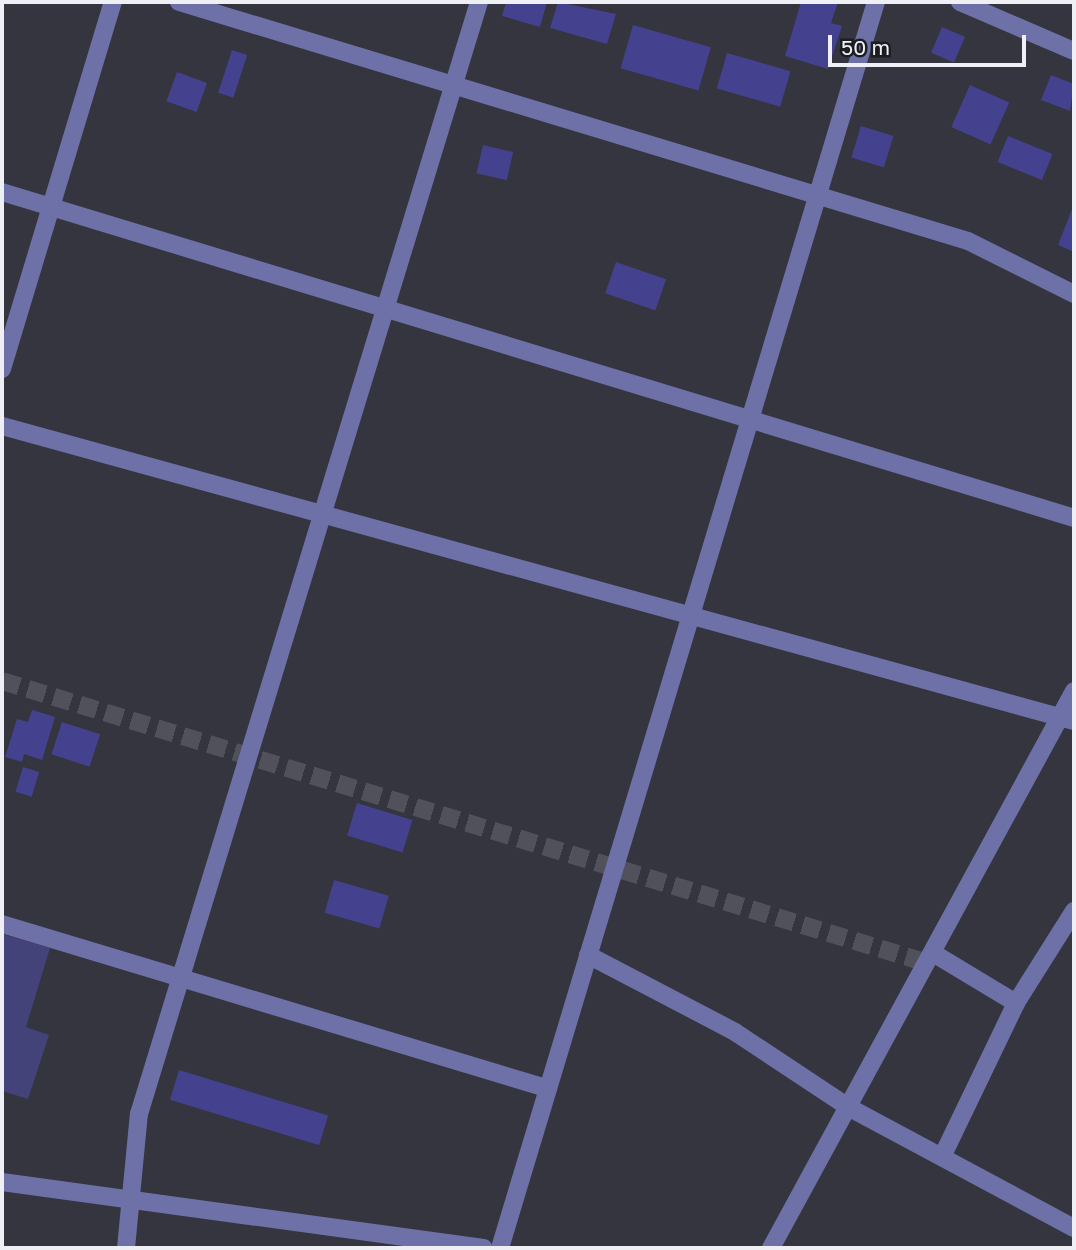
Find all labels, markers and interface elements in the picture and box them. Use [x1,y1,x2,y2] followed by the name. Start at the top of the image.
[831,21,1029,65] scale bar
[841,34,890,60] text: 50 m

